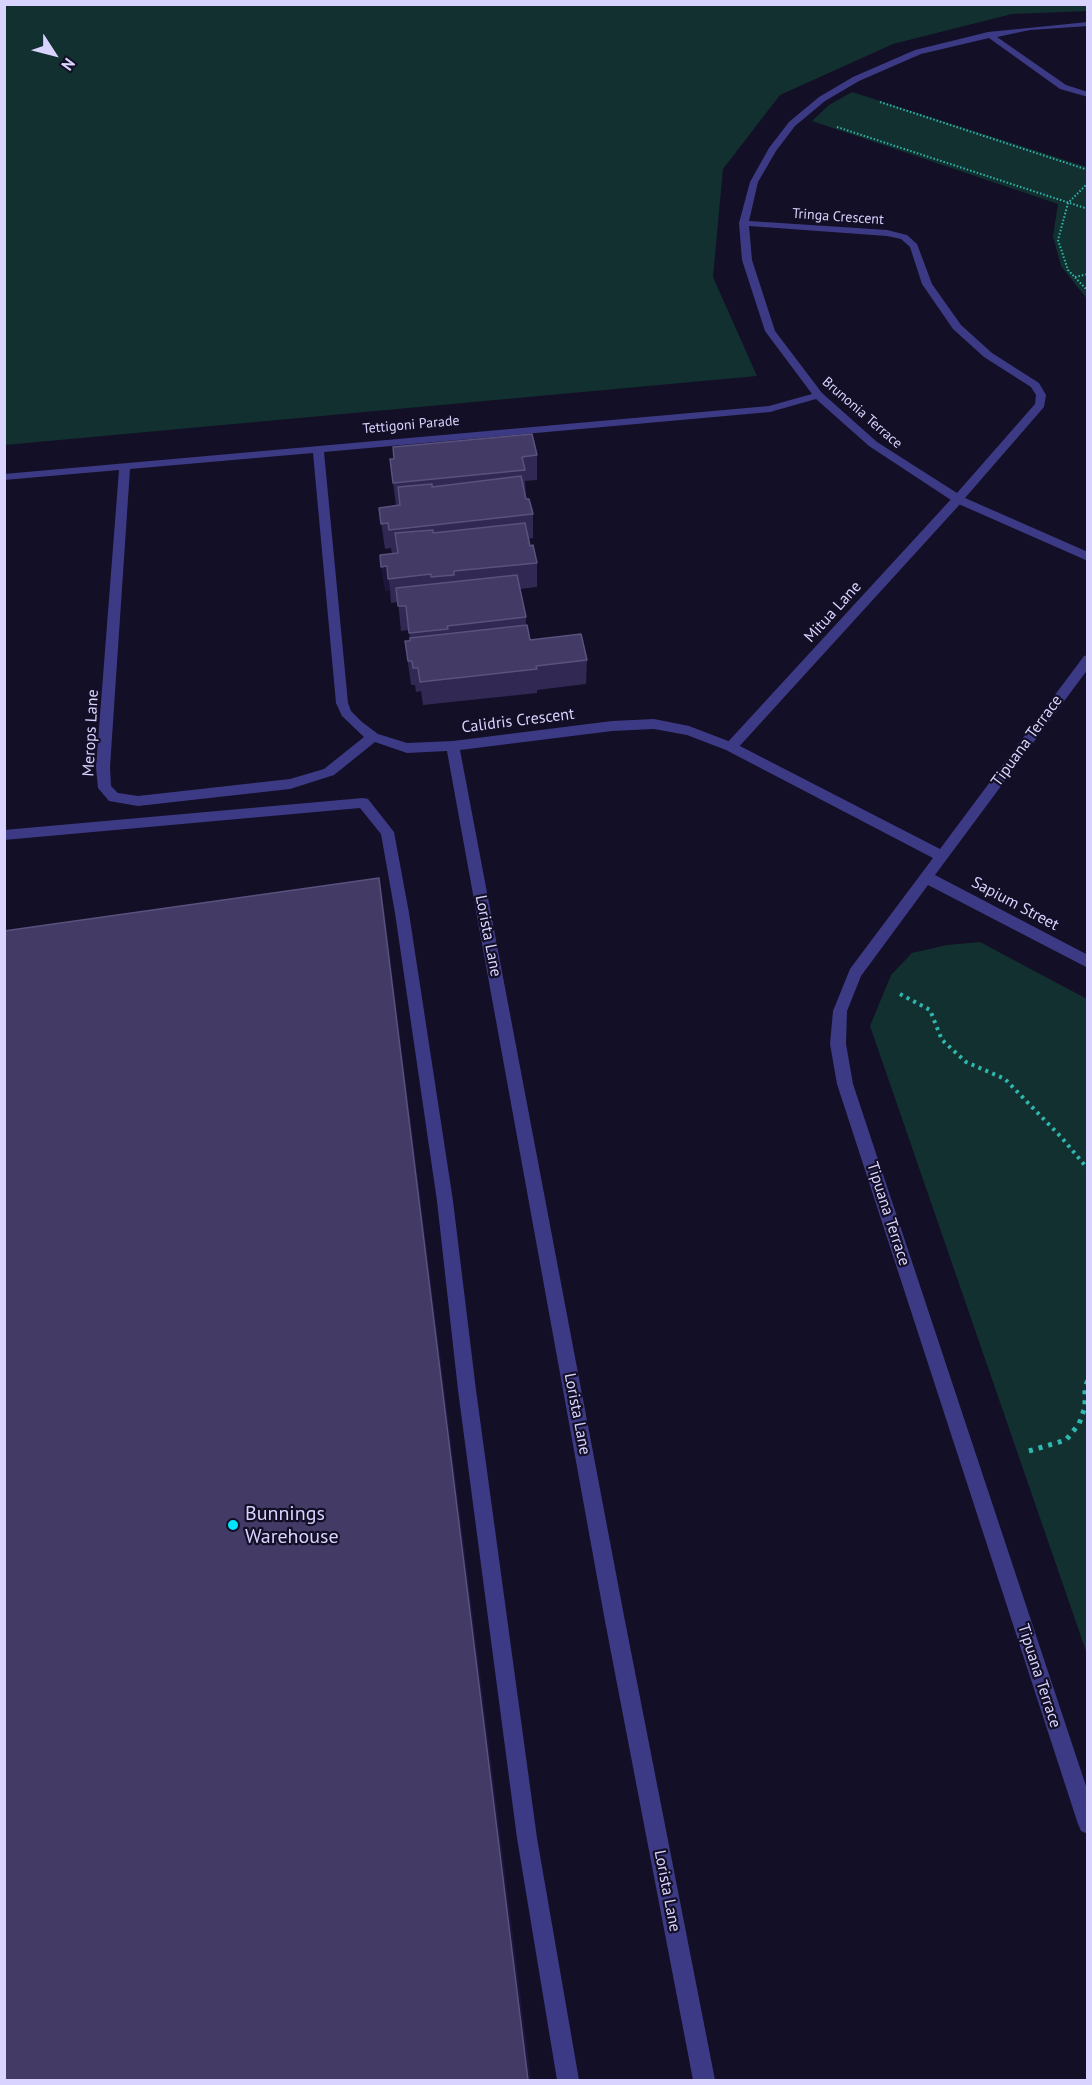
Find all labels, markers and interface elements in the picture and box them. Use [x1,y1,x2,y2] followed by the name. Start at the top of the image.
[24,24,84,84] north arrow
[57,54,80,75] text: N
[792,205,884,229] street label: Tringa Crescent
[819,374,905,452] street label: Brunonia Terrace
[362,412,460,438] street label: Tettigoni Parade
[800,577,866,647] street label: Mitua Lane
[79,689,103,777] street label: Merops Lane
[987,692,1067,790] street label: Tipuana Terrace
[461,705,575,737] street label: Calidris Crescent
[968,873,1062,935] street label: Sapium Street
[471,894,505,978] street label: Lorista Lane
[862,1160,914,1268] street label: Tipuana Terrace
[560,1372,594,1456] street label: Lorista Lane
[245,1502,339,1549] place label: Bunnings Warehouse
[226,1518,240,1532] marker: Bunnings Warehouse
[1013,1622,1065,1730] street label: Tipuana Terrace
[650,1849,684,1933] street label: Lorista Lane

